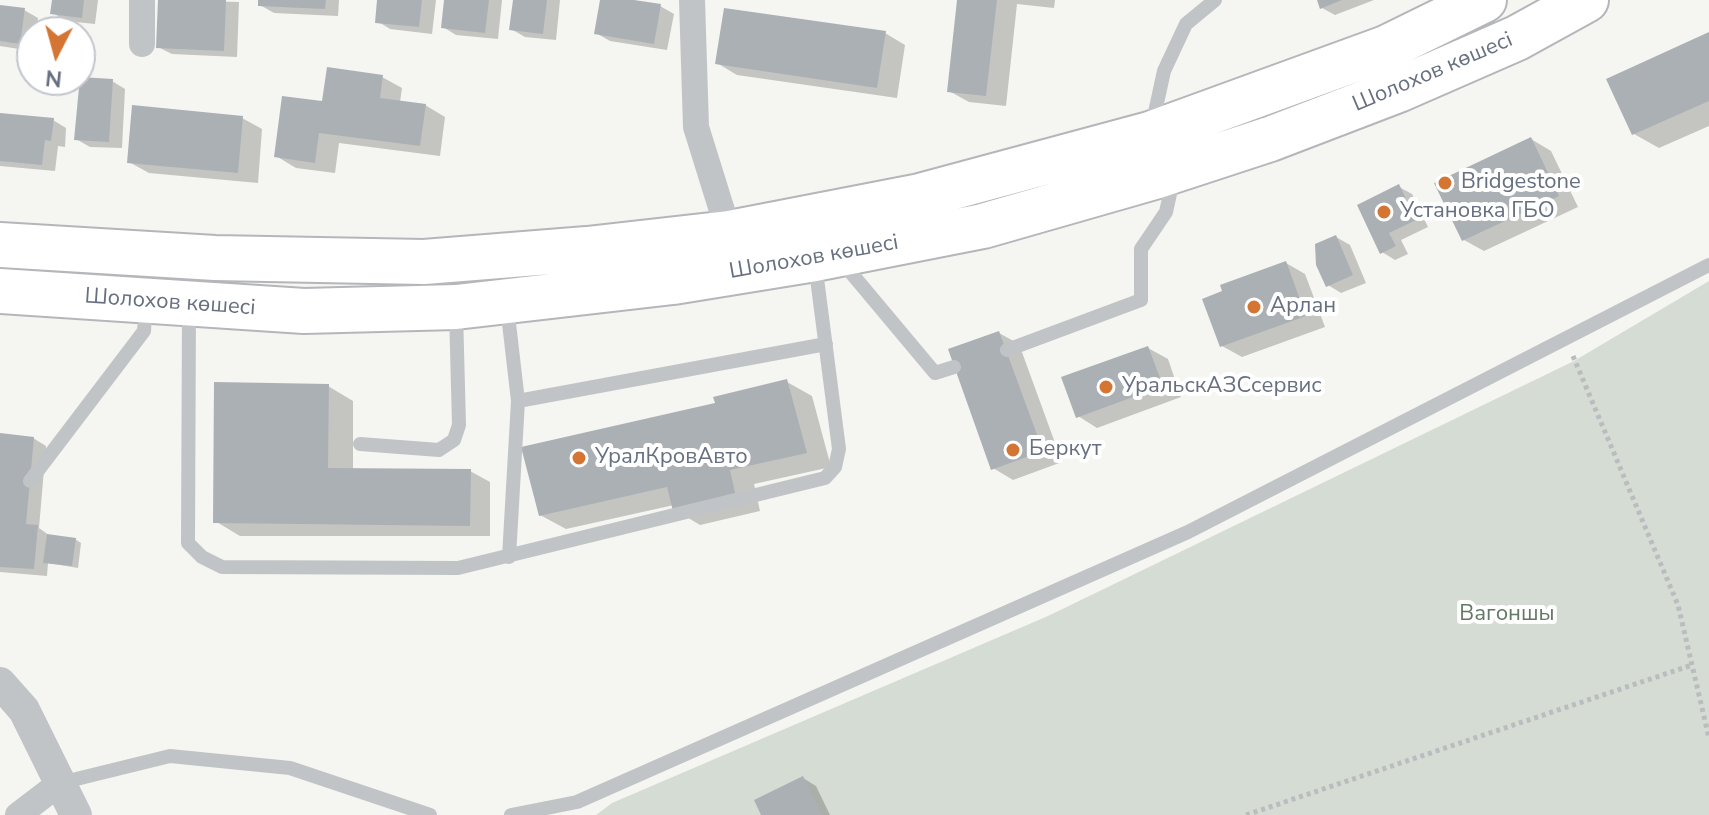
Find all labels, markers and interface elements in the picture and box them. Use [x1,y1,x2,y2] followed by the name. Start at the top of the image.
[16,16,96,96] north arrow
[1349,27,1517,119] street label: Шолохов көшесі
[44,62,63,94] text: N
[1461,170,1581,196] place label: Bridgestone
[1436,174,1454,192] marker: Bridgestone
[1400,199,1555,225] place label: Установка ГБО
[1375,203,1393,221] marker: Установка ГБО
[727,230,901,286] street label: Шолохов көшесі
[84,284,256,322] street label: Шолохов көшесі
[1270,294,1336,320] place label: Арлан
[1245,298,1263,316] marker: Арлан
[1122,374,1322,400] place label: УральскАЗСсервис
[1097,378,1115,396] marker: УральскАЗСсервис
[1029,437,1101,463] place label: Беркут
[1004,441,1022,459] marker: Беркут
[595,445,748,471] place label: УралКровАвто
[570,449,588,467] marker: УралКровАвто
[1459,602,1555,628] park label: Вагоншы

